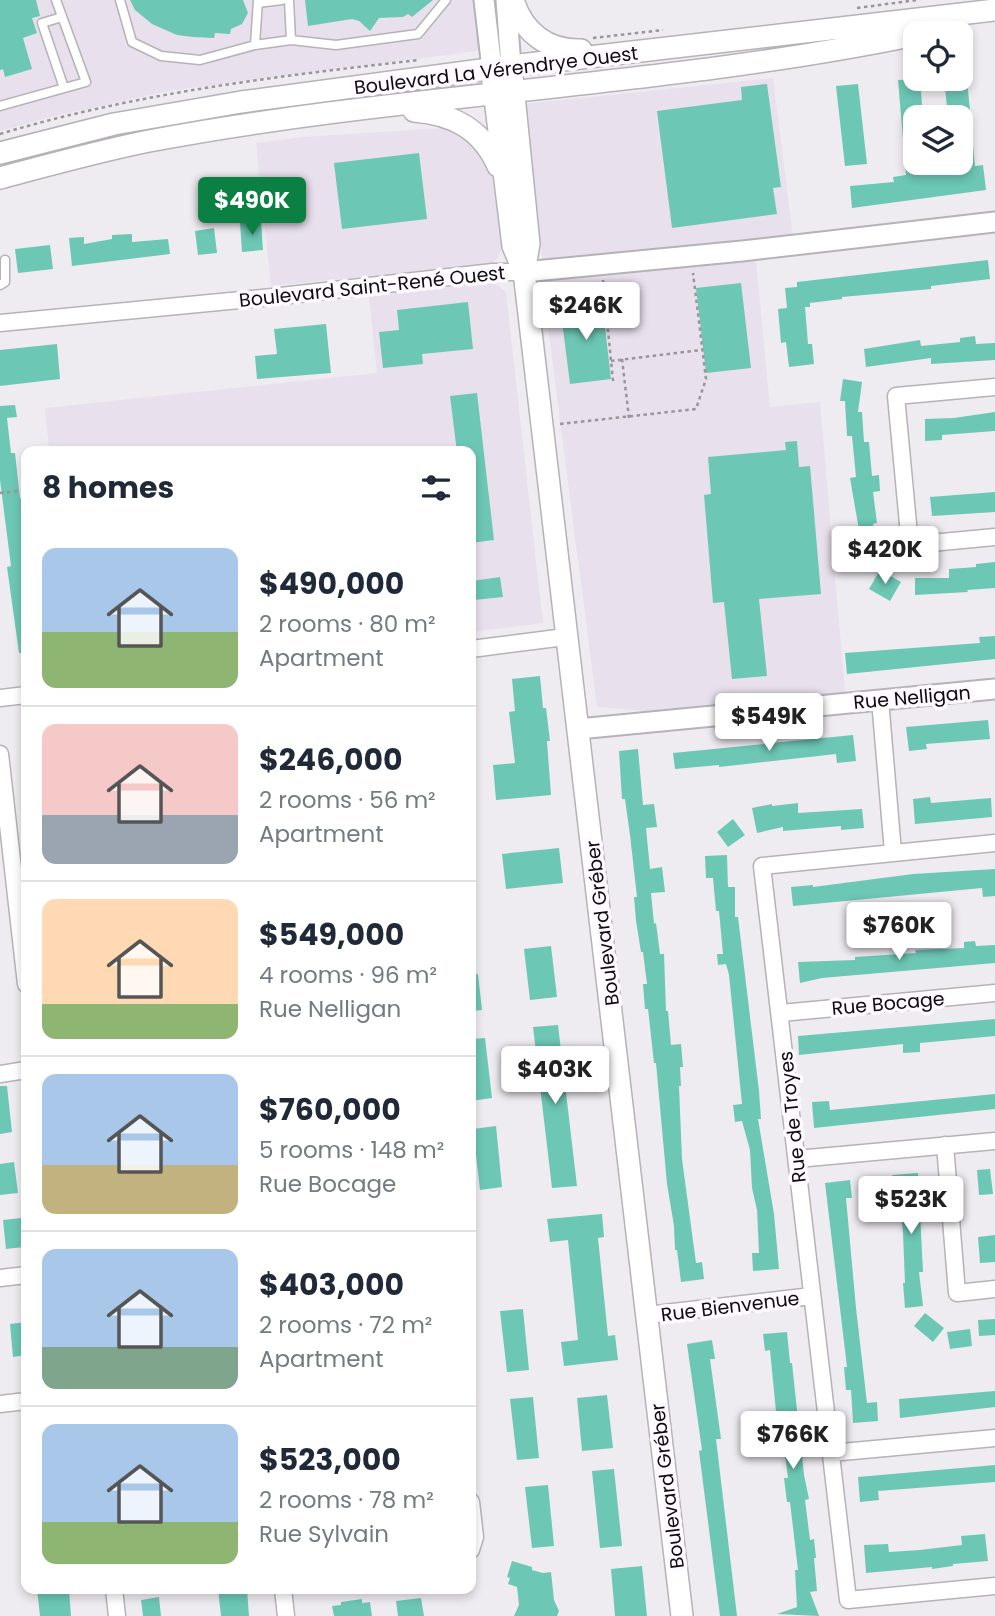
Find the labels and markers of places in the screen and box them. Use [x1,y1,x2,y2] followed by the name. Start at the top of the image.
[203,177,301,237] pin: $490K
[537,282,635,342] pin: $246K
[836,526,934,586] pin: $420K
[720,694,818,753] pin: $549K
[850,902,948,962] pin: $760K
[506,1046,604,1106] pin: $403K
[862,1176,960,1236] pin: $523K
[744,1412,842,1471] pin: $766K

